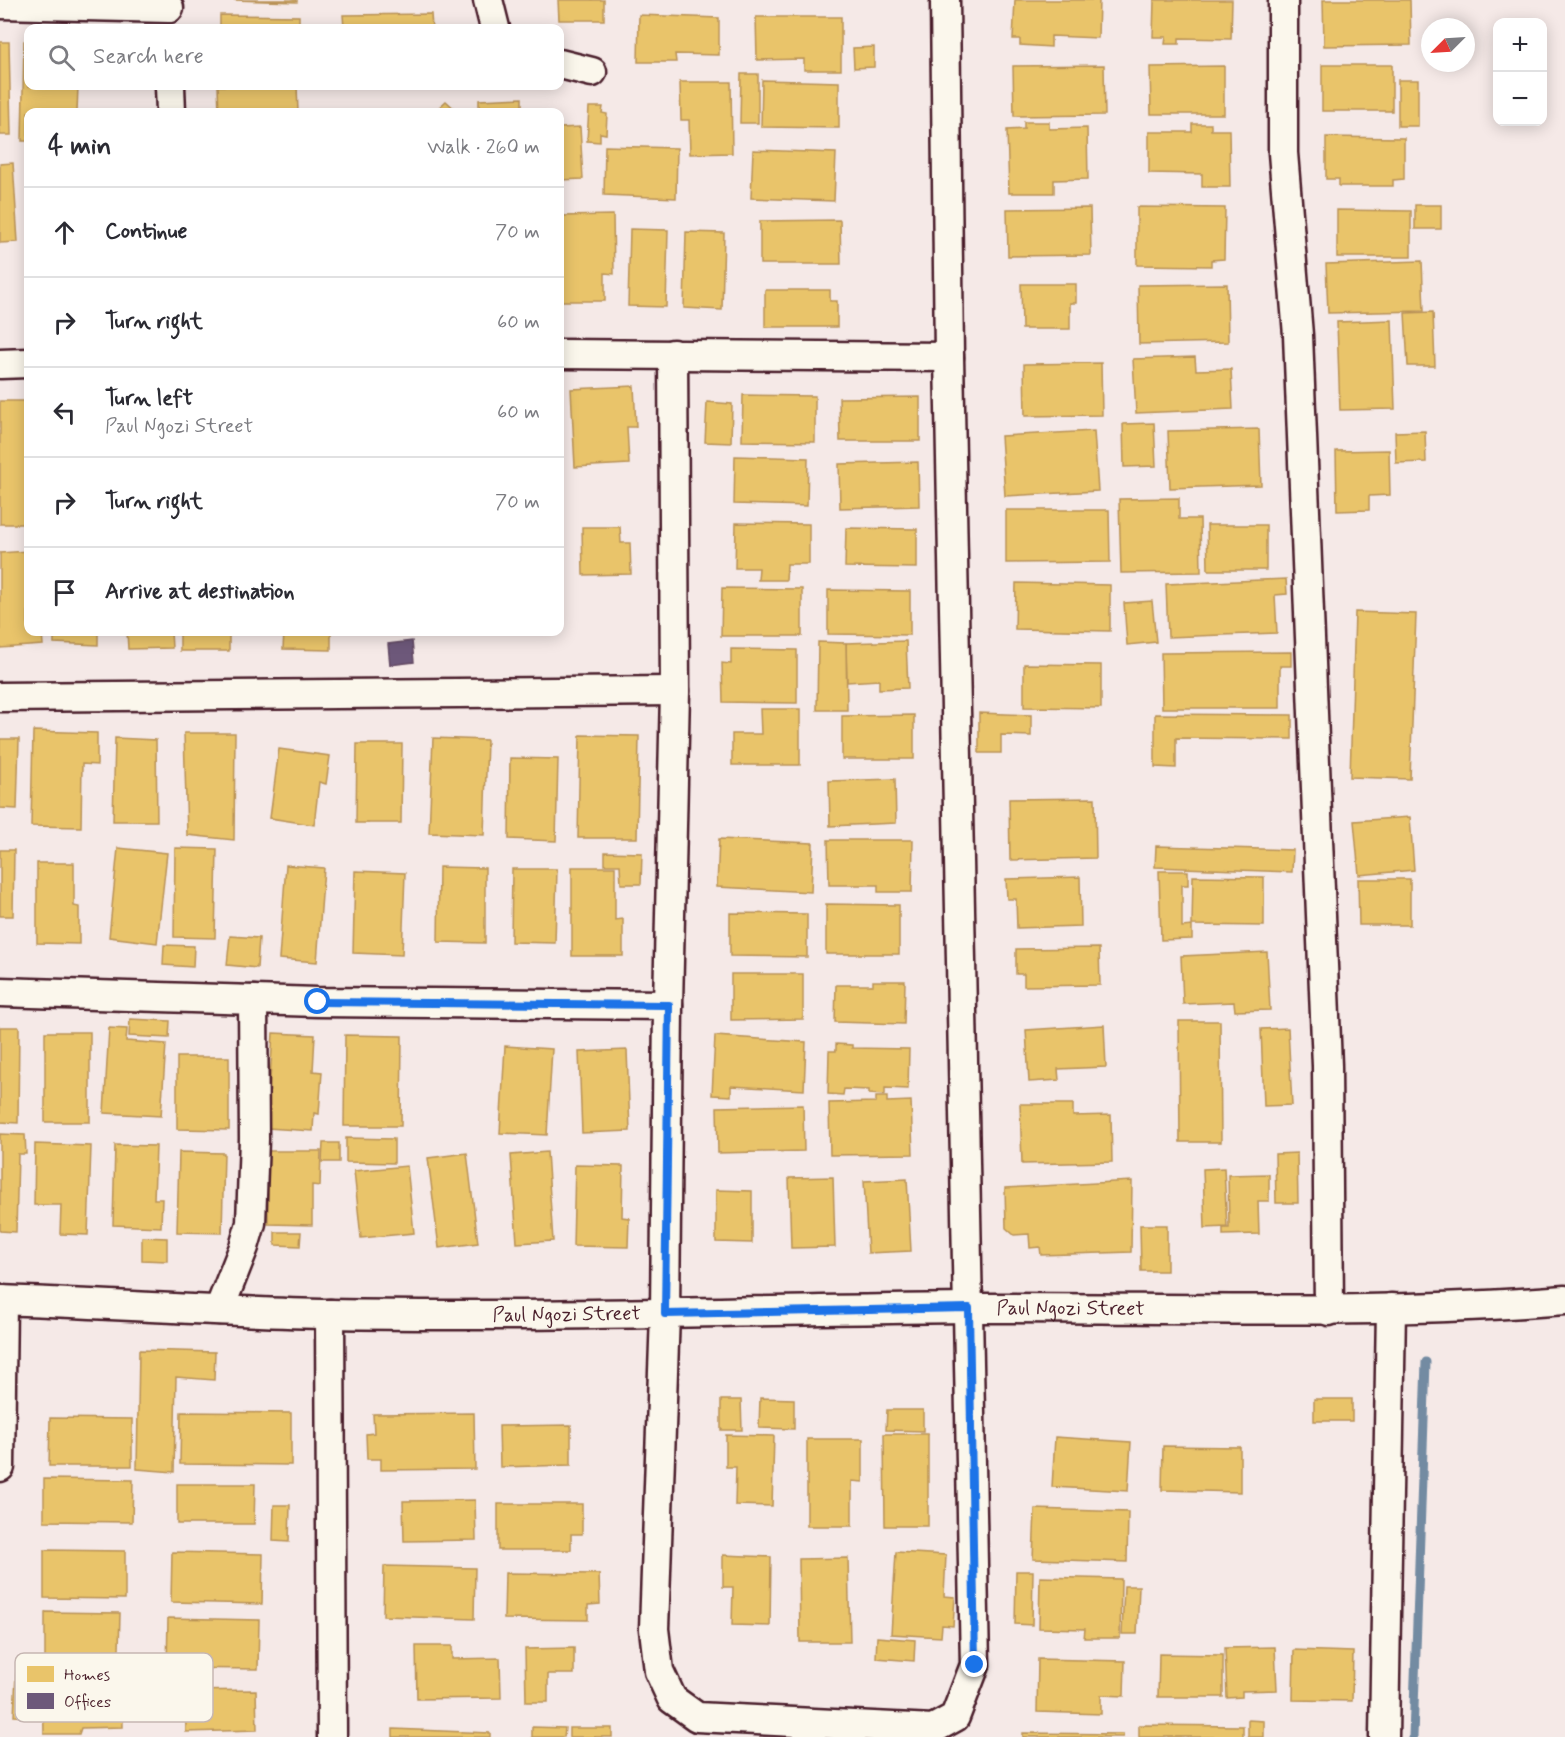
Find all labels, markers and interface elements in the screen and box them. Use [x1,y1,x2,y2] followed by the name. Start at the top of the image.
[1421,18,1475,72] north arrow
[1493,18,1547,126] map controls
[1493,18,1547,72] button: +
[24,24,564,90] search box
[45,41,78,74] icon: search
[93,43,204,71] text: Search here
[1493,72,1547,126] button: −
[48,130,111,164] text: 4 min
[427,134,540,161] text: Walk · 260 m
[48,216,81,249] icon: ahead
[105,218,187,246] text: Continue
[495,219,540,246] text: 70 m
[48,306,81,339] icon: right
[105,308,203,336] text: Turn right
[497,309,540,336] text: 60 m
[105,385,193,413] text: Turn left
[48,396,81,429] icon: left
[497,399,540,426] text: 60 m
[105,413,253,440] text: Paul Ngozi Street
[48,486,81,519] icon: right
[105,488,203,516] text: Turn right
[495,489,540,516] text: 70 m
[48,576,81,609] icon: arrive
[105,578,295,606] text: Arrive at destination
[304,988,330,1014] route start
[997,1294,1145,1322] street label: Paul Ngozi Street
[493,1300,641,1329] street label: Paul Ngozi Street
[961,1651,987,1677] route end
[15,1653,213,1722] legend
[64,1665,110,1686] text: Homes
[64,1692,111,1713] text: Offices

